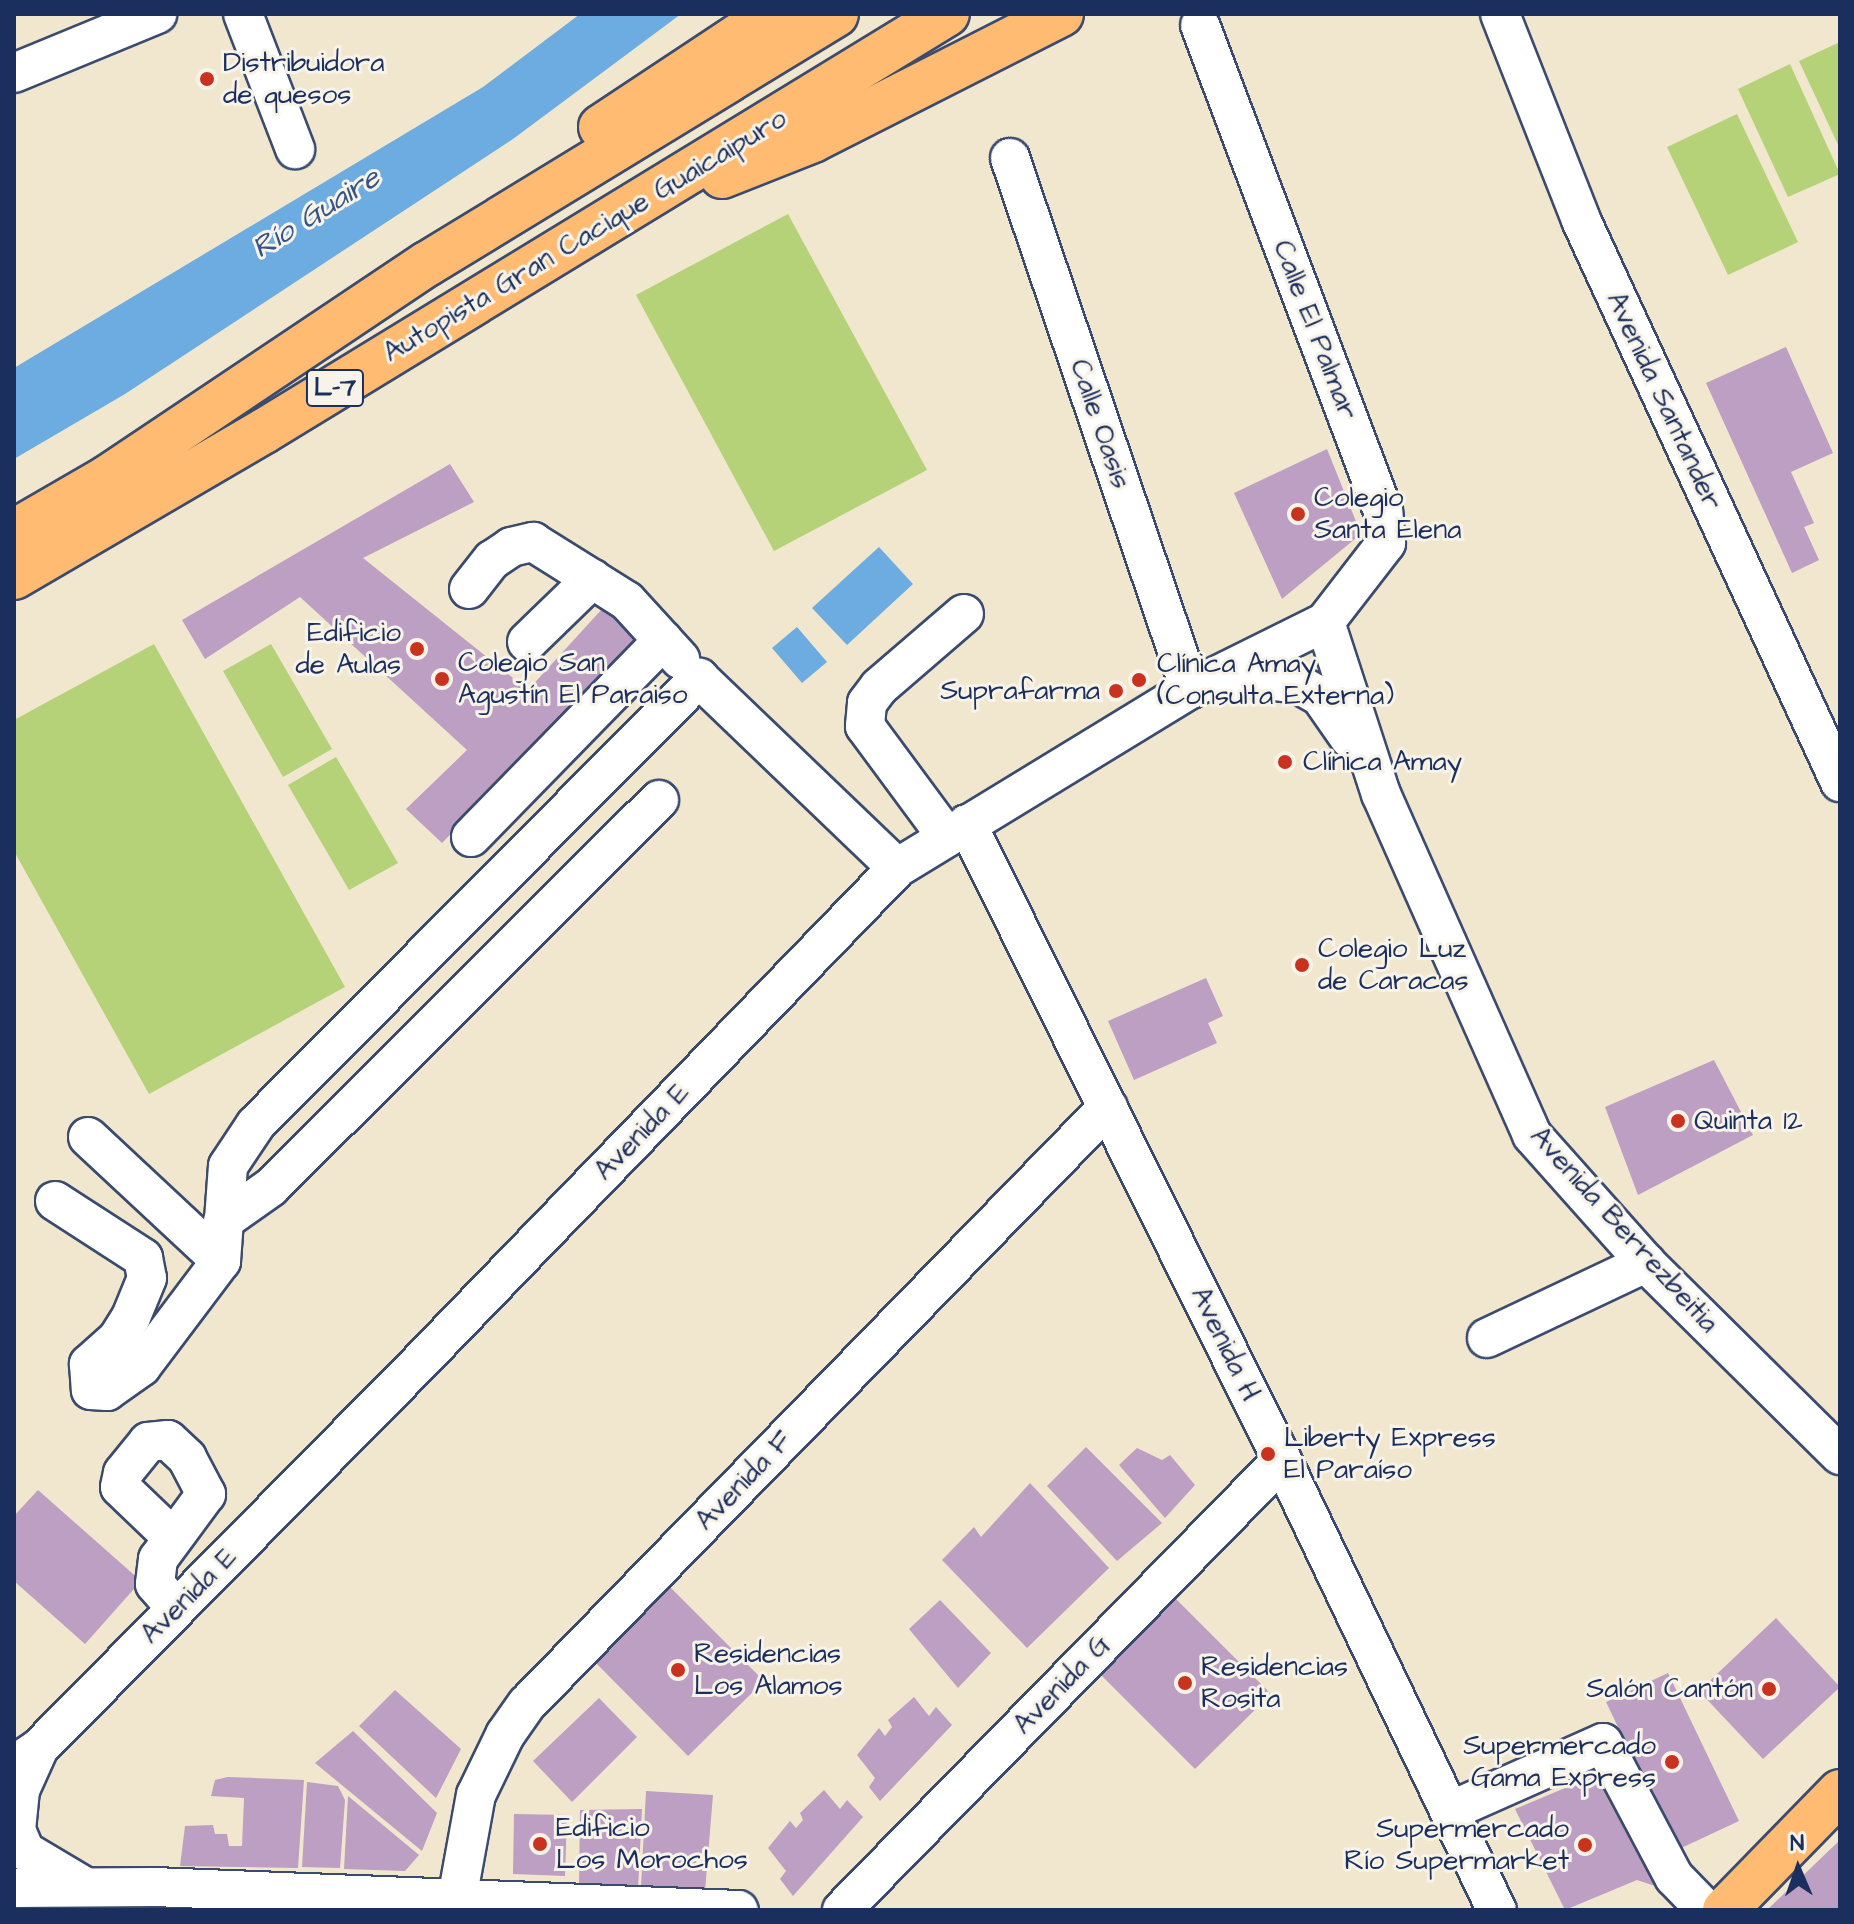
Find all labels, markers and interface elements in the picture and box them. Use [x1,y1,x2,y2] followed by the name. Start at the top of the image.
[223,46,384,112] place label: Distribuidora de quesos
[198,70,216,88] marker: Distribuidora de quesos
[377,102,793,370] street label: Autopista Gran Cacique Guaicaipuro
[246,160,386,266] water label: Río Guaire
[1265,236,1365,424] street label: Calle El Palmar
[1599,287,1729,515] street label: Avenida Santander
[1062,355,1138,493] street label: Calle Oasis
[305,366,365,410] road number: L-7
[1314,481,1461,547] place label: Colegio Santa Elena
[1289,505,1307,523] marker: Colegio Santa Elena
[295,616,401,682] place label: Edificio de Aulas
[408,640,426,658] marker: Edificio de Aulas
[458,646,687,712] place label: Colegio San Agustín El Paraiso
[1157,647,1394,713] place label: Clínica Amay (Consulta Externa)
[1128,669,1150,691] marker: Clínica Amay (Consulta Externa)
[433,670,451,688] marker: Colegio San Agustín El Paraiso
[940,674,1100,708] place label: Suprafarma
[1107,682,1125,700] marker: Suprafarma
[1303,745,1462,779] place label: Clínica Amay
[1274,751,1296,773] marker: Clínica Amay
[1318,932,1468,998] place label: Colegio Luz de Caracas
[1293,956,1311,974] marker: Colegio Luz de Caracas
[587,1076,697,1188] street label: Avenida E
[1694,1104,1803,1138] place label: Quinta 12
[1669,1112,1687,1130] marker: Quinta 12
[1523,1120,1725,1340] street label: Avenida Berrezbeitia
[1183,1282,1267,1406] street label: Avenida H
[1284,1421,1496,1487] place label: Liberty Express El Paraíso
[688,1424,800,1538] street label: Avenida F
[1259,1445,1277,1463] marker: Liberty Express El Paraíso
[134,1541,244,1651] street label: Avenida E
[1006,1628,1118,1742] street label: Avenida G
[694,1637,843,1703] place label: Residencias Los Alamos
[1201,1650,1348,1716] place label: Residencias Rosita
[669,1661,687,1679] marker: Residencias Los Alamos
[1586,1672,1753,1706] place label: Salón Cantón
[1176,1674,1194,1692] marker: Residencias Rosita
[1760,1680,1778,1698] marker: Salón Cantón
[1463,1729,1656,1795] place label: Supermercado Gama Express
[1663,1753,1681,1771] marker: Supermercado Gama Express
[556,1811,748,1877] place label: Edificio Los Morochos
[1344,1812,1569,1878] place label: Supermercado Río Supermarket
[1758,1828,1838,1908] north arrow
[1790,1828,1805,1859] text: N
[531,1835,549,1853] marker: Edificio Los Morochos
[1576,1836,1594,1854] marker: Supermercado Río Supermarket

